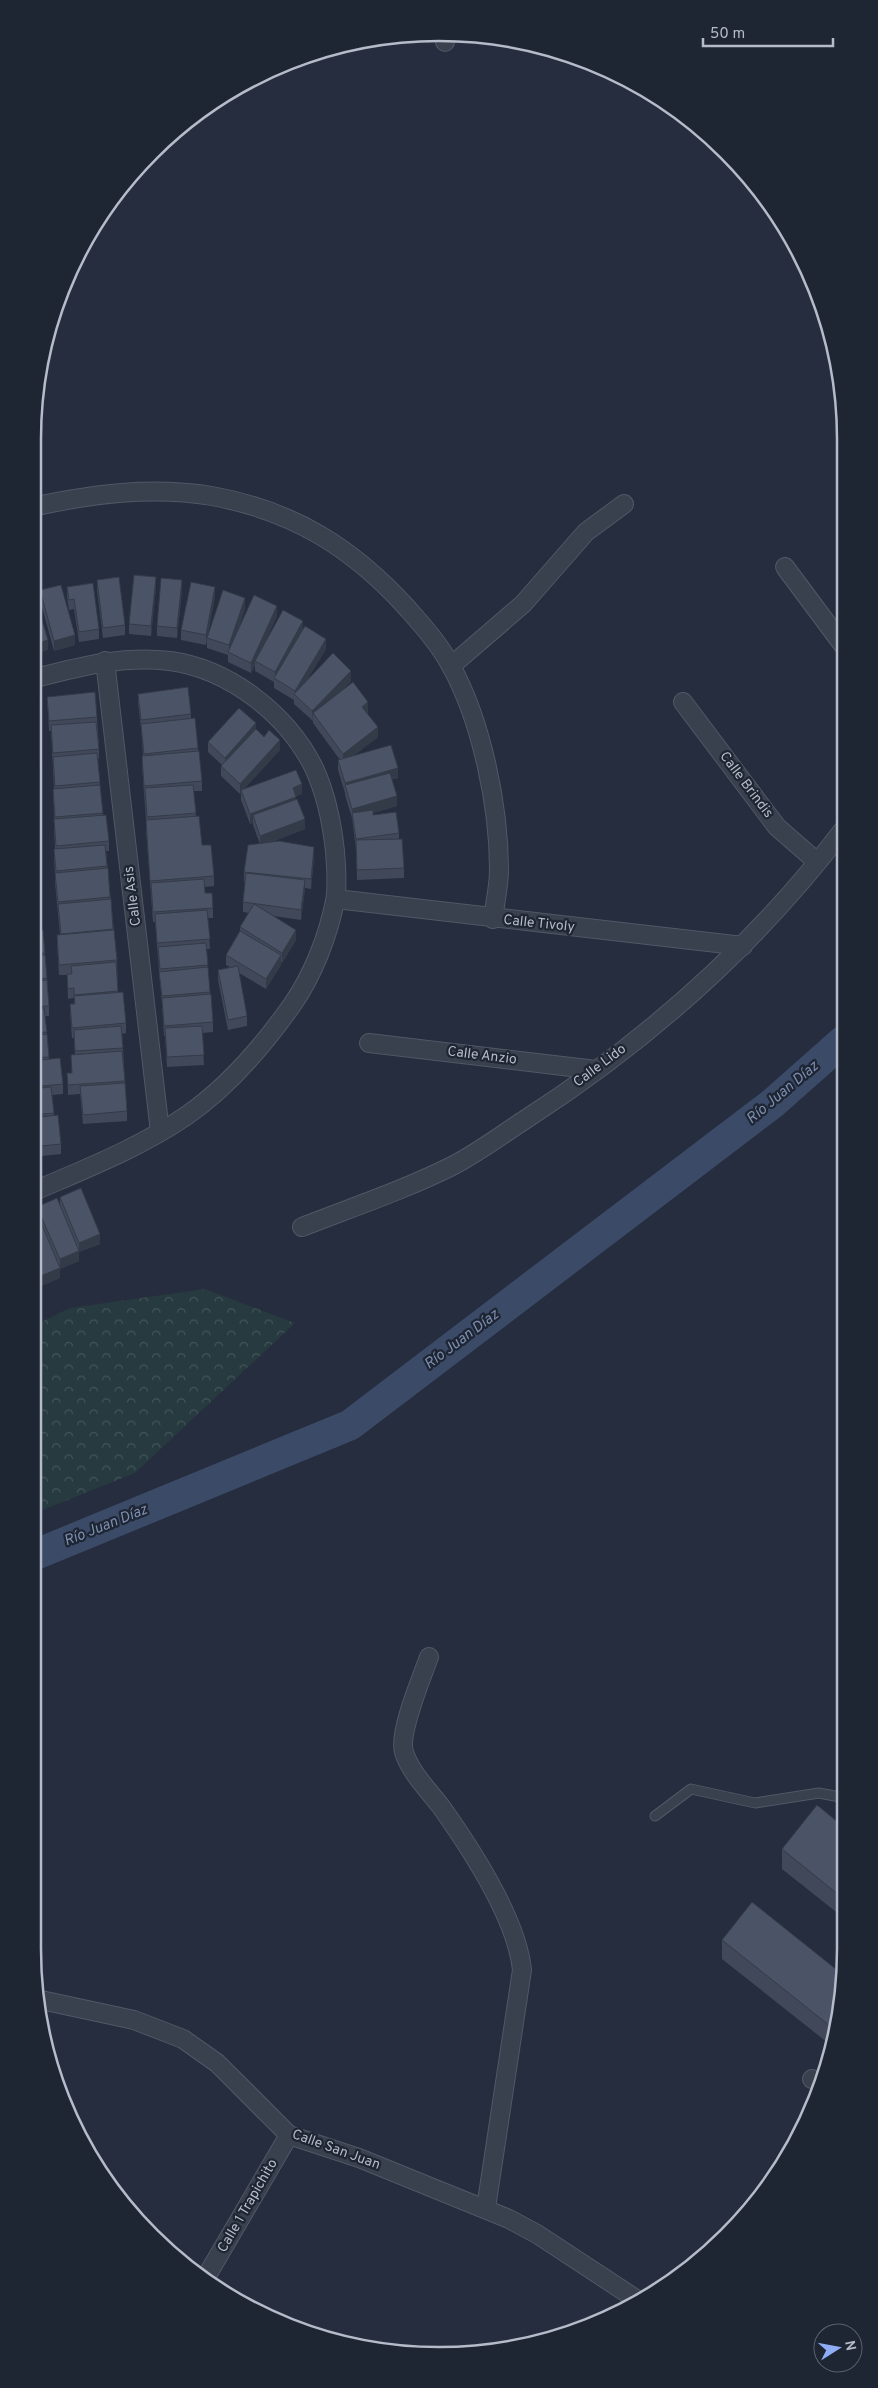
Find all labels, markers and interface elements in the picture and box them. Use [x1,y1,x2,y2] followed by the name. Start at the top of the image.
[703,15,833,47] scale bar
[710,25,745,44] text: 50 m
[716,748,776,822] street label: Calle Brindis
[121,865,145,927] street label: Calle Asis
[502,912,576,936] street label: Calle Tivoly
[570,1041,630,1091] street label: Calle Lido
[446,1043,518,1069] street label: Calle Anzio
[743,1057,824,1129] water label: Río Juan Díaz
[421,1305,504,1374] water label: Río Juan Díaz
[61,1500,151,1551] water label: Río Juan Díaz
[290,2126,382,2174] street label: Calle San Juan
[214,2156,282,2256] street label: Calle 1 Trapichito
[813,2323,863,2373] north arrow
[840,2339,859,2352] text: N

